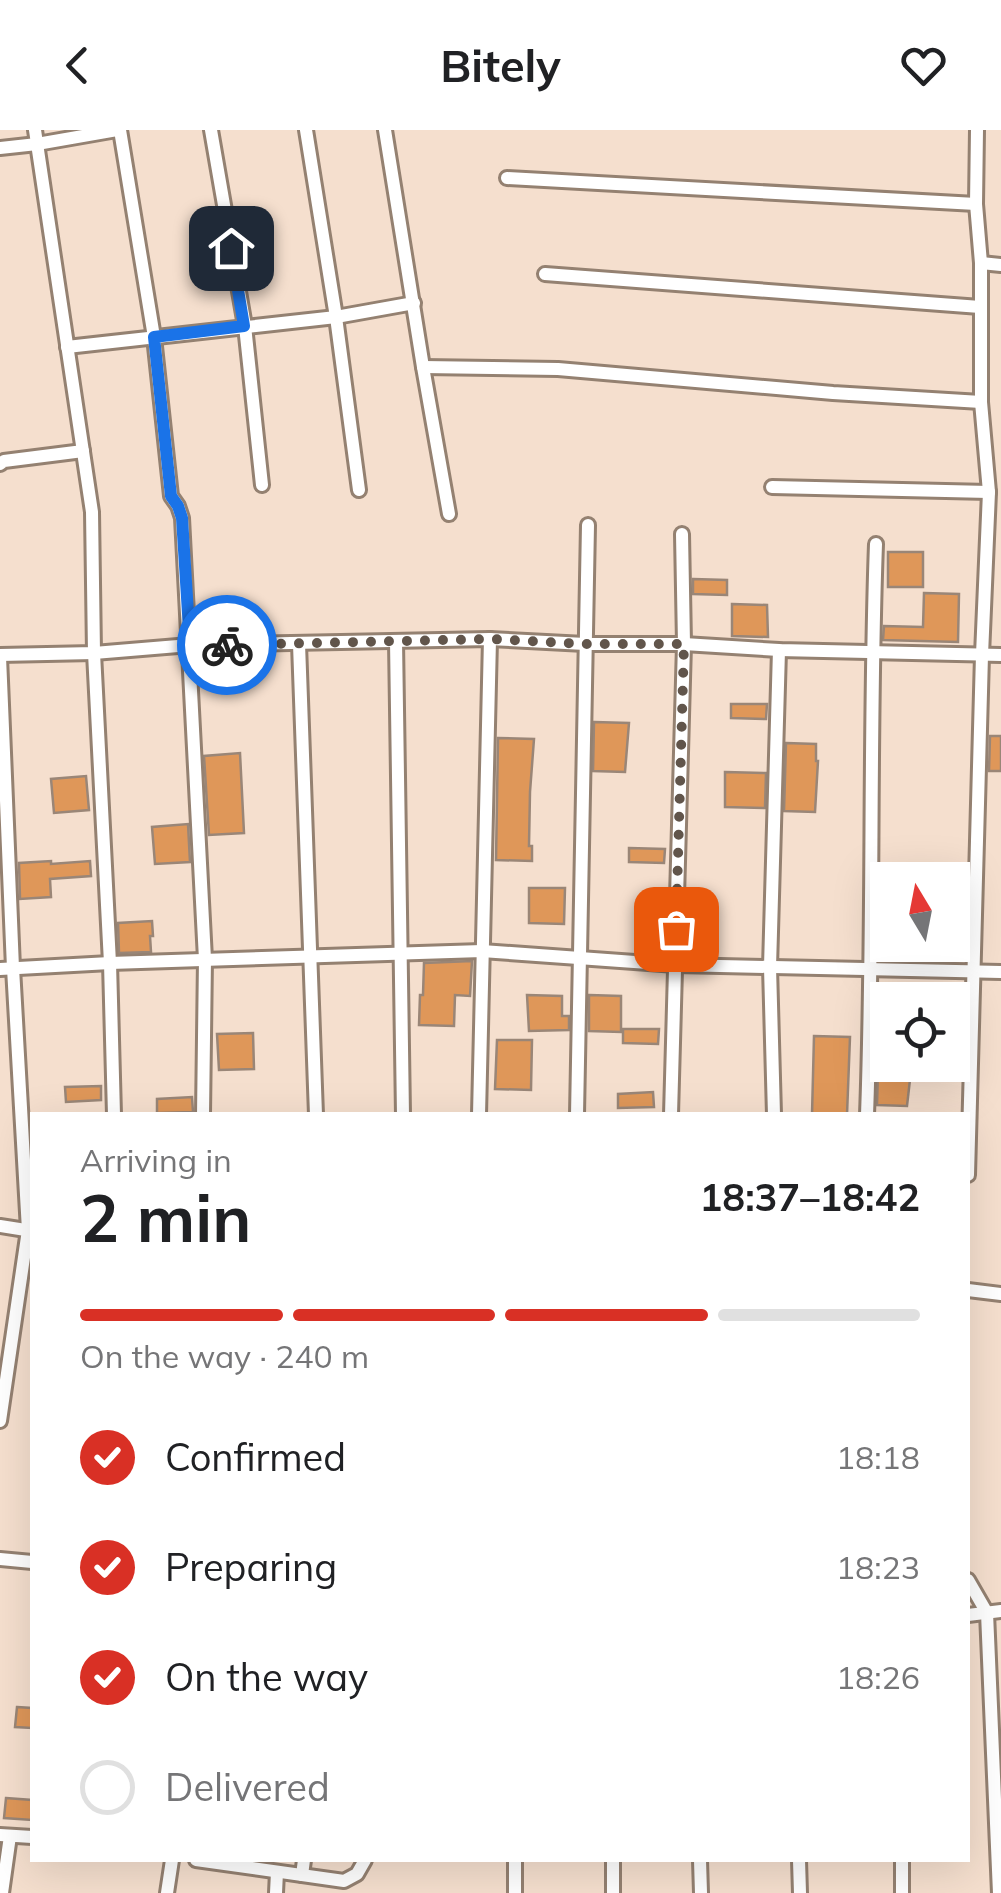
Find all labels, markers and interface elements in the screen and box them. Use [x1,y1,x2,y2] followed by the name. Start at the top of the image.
[440,37,561,93] text: Bitely
[50,38,105,93] icon: back
[896,38,951,93] icon: heart
[189,206,274,291] pin
[204,221,259,276] icon: home
[177,595,277,695] courier
[200,618,255,673] icon: bike
[870,862,970,962] north arrow
[870,862,970,1082] map controls
[634,887,719,972] pin
[649,902,704,957] icon: bag
[870,982,970,1082] button: locate
[80,1140,232,1180] text: Arriving in
[700,1173,920,1221] text: 18:37–18:42
[80,1177,251,1258] text: 2 min
[80,1336,369,1376] text: On the way · 240 m
[80,1430,135,1485] icon: check
[165,1433,346,1481] text: Confirmed
[836,1437,920,1477] text: 18:18
[80,1540,135,1595] icon: check
[165,1543,337,1591] text: Preparing
[836,1547,920,1587] text: 18:23
[80,1650,135,1705] icon: check
[165,1653,368,1701] text: On the way
[836,1657,920,1697] text: 18:26
[165,1763,330,1811] text: Delivered

